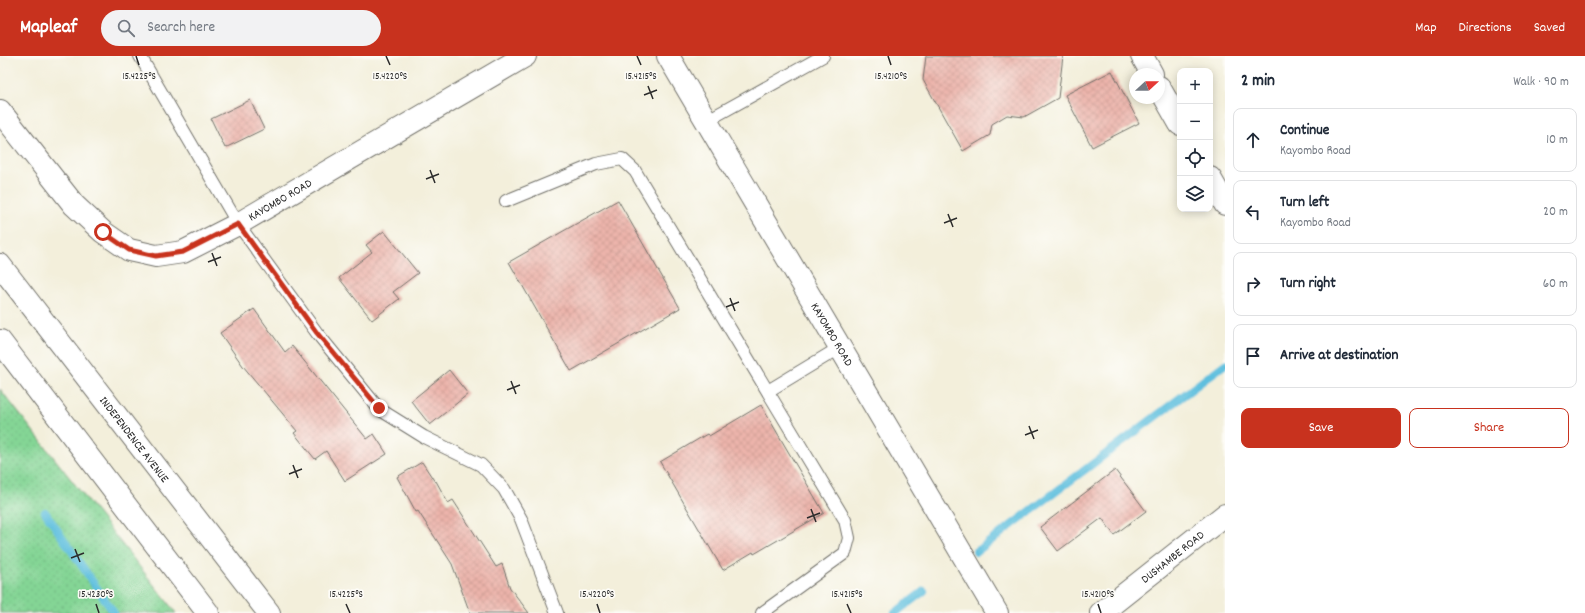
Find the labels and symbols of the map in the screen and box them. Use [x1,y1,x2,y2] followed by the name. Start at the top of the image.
[1129,68,1165,104] north arrow
[122,70,156,84] text: 15.4225°S
[373,70,407,84] text: 15.4220°S
[625,70,657,84] text: 15.4215°S
[875,70,907,84] text: 15.4210°S
[246,175,316,226] street label: KAYOMBO ROAD
[94,223,112,241] route start
[806,300,856,370] street label: KAYOMBO ROAD
[95,393,172,487] street label: INDEPENDENCE AVENUE
[370,399,388,417] route end
[1138,527,1209,588] street label: DUSHAMBE ROAD
[79,588,113,602] text: 15.4230°S
[329,588,363,602] text: 15.4225°S
[580,588,614,602] text: 15.4220°S
[831,588,863,602] text: 15.4215°S
[1082,588,1114,602] text: 15.4210°S

